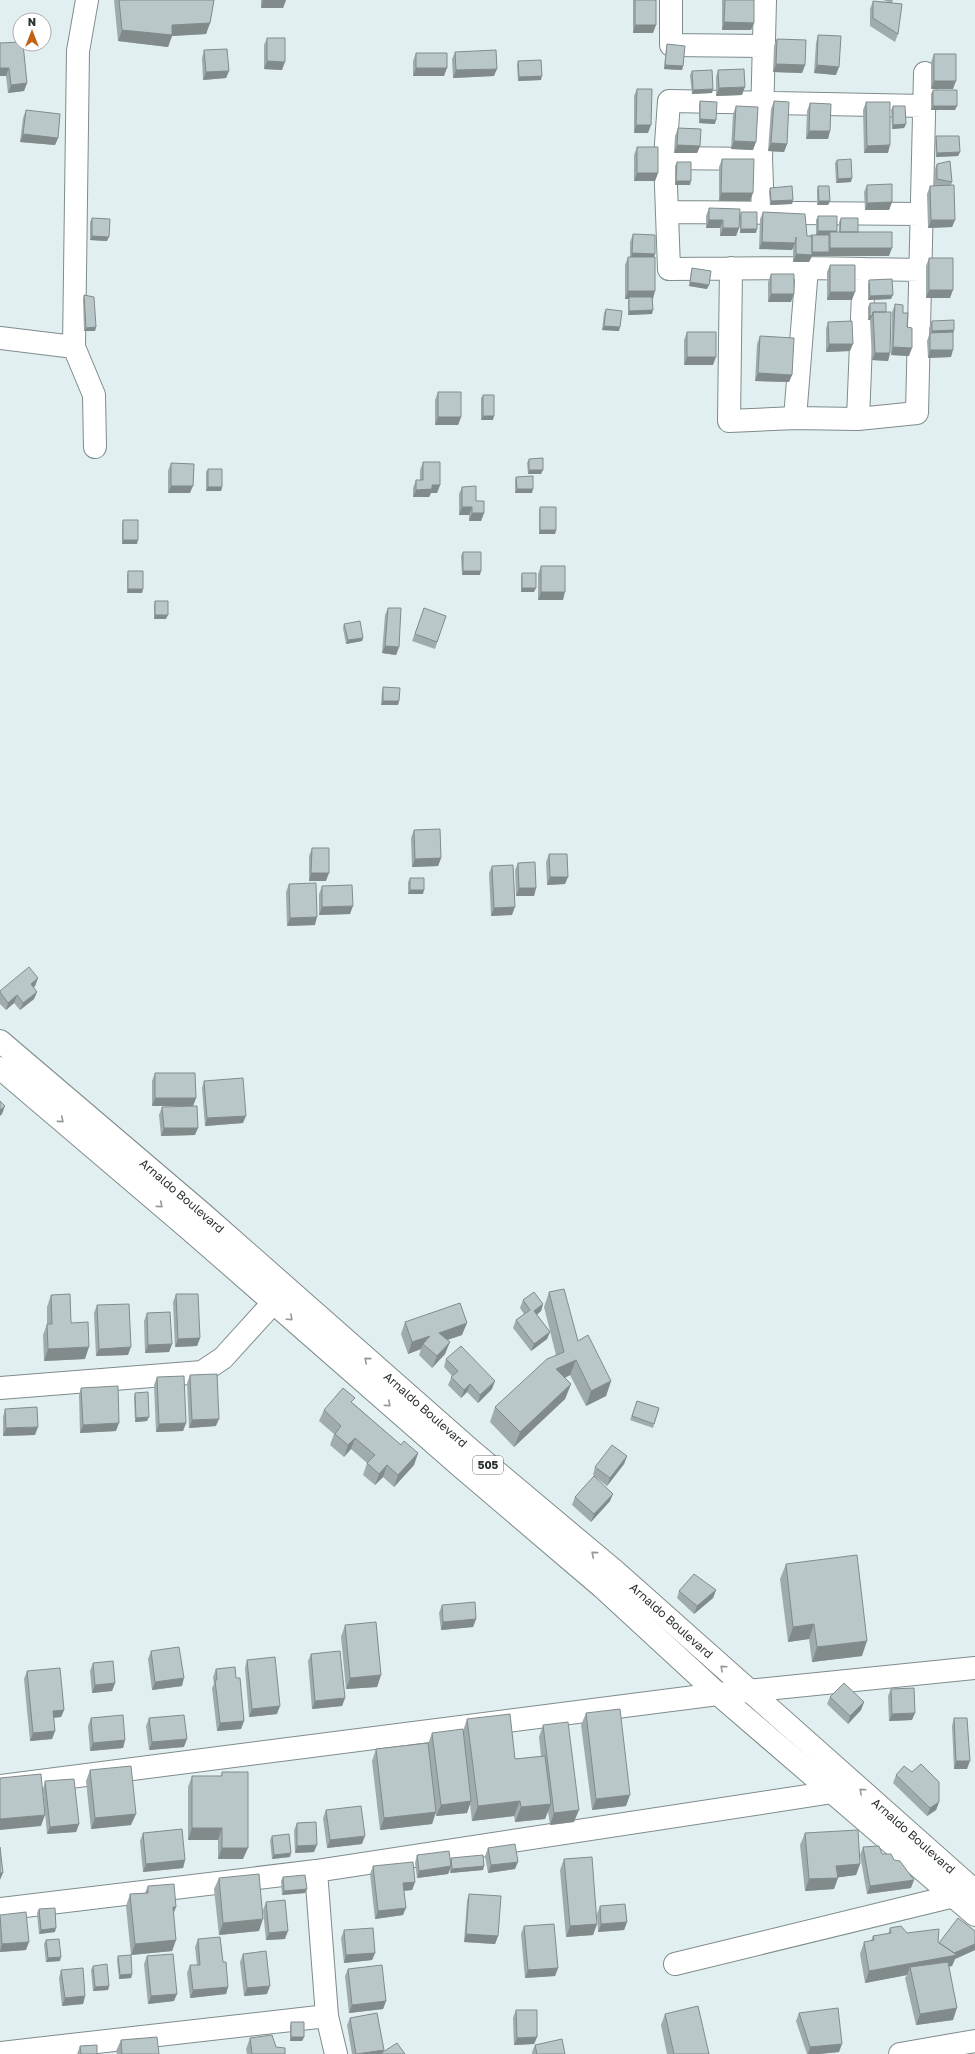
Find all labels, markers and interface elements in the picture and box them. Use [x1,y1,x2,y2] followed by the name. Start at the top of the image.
[12,12,52,52] north arrow
[28,15,36,28] text: N
[57,1116,64,1123] one-way arrow
[137,1155,227,1236] street label: Arnaldo Boulevard
[156,1200,163,1207] one-way arrow
[285,1313,293,1320] one-way arrow
[365,1358,372,1365] one-way arrow
[381,1369,470,1450] street label: Arnaldo Boulevard
[383,1399,390,1406] one-way arrow
[473,1456,503,1474] road number: 505
[592,1551,599,1558] one-way arrow
[627,1580,716,1661] street label: Arnaldo Boulevard
[720,1665,728,1672] one-way arrow
[859,1789,867,1796] one-way arrow
[869,1795,958,1877] street label: Arnaldo Boulevard

